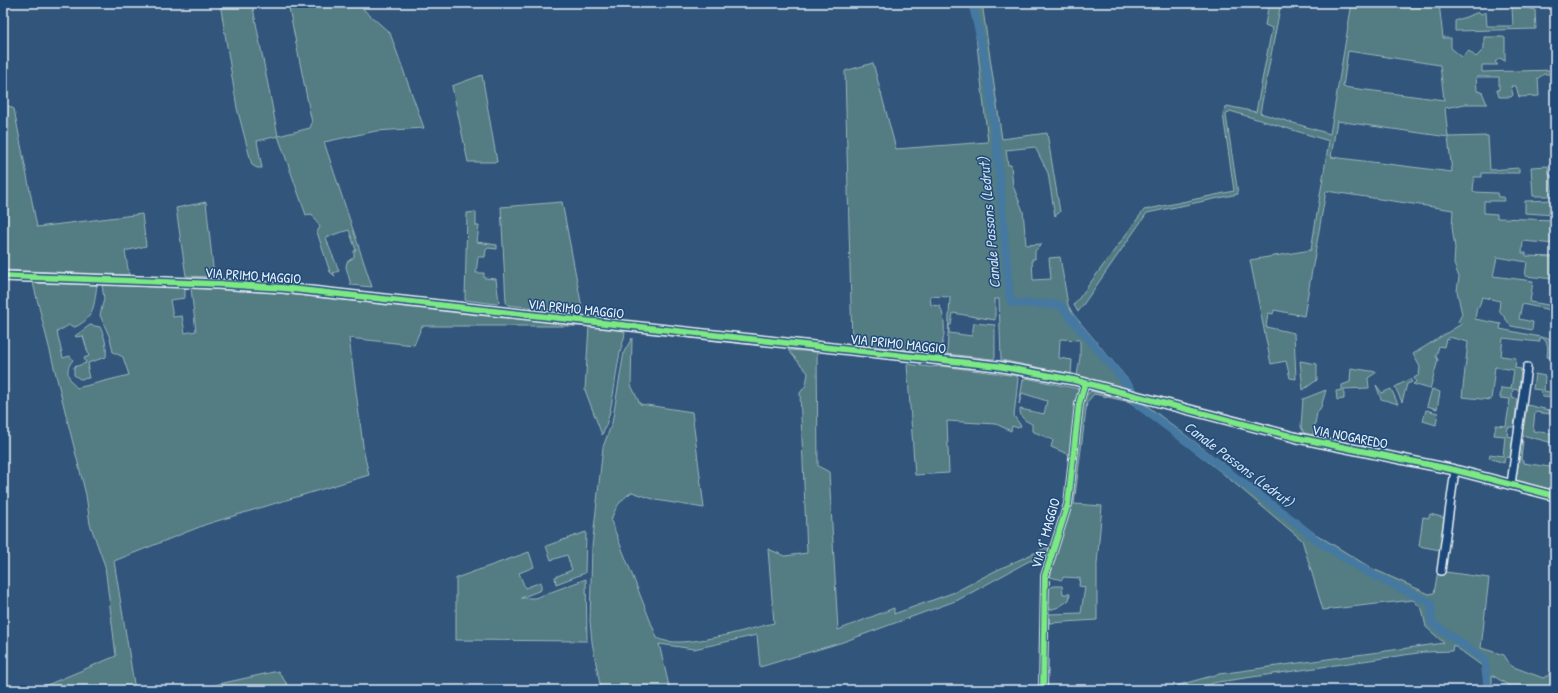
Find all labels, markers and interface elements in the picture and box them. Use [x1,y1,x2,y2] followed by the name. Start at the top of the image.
[973,155,1005,290] water label: Canale Passons (Ledrut)
[204,262,302,288] street label: VIA PRIMO MAGGIO
[527,294,625,323] street label: VIA PRIMO MAGGIO
[849,329,947,358] street label: VIA PRIMO MAGGIO
[1180,416,1299,513] water label: Canale Passons (Ledrut)
[1310,419,1390,453] street label: VIA NOGAREDO
[1026,495,1064,570] street label: VIA 1° MAGGIO

